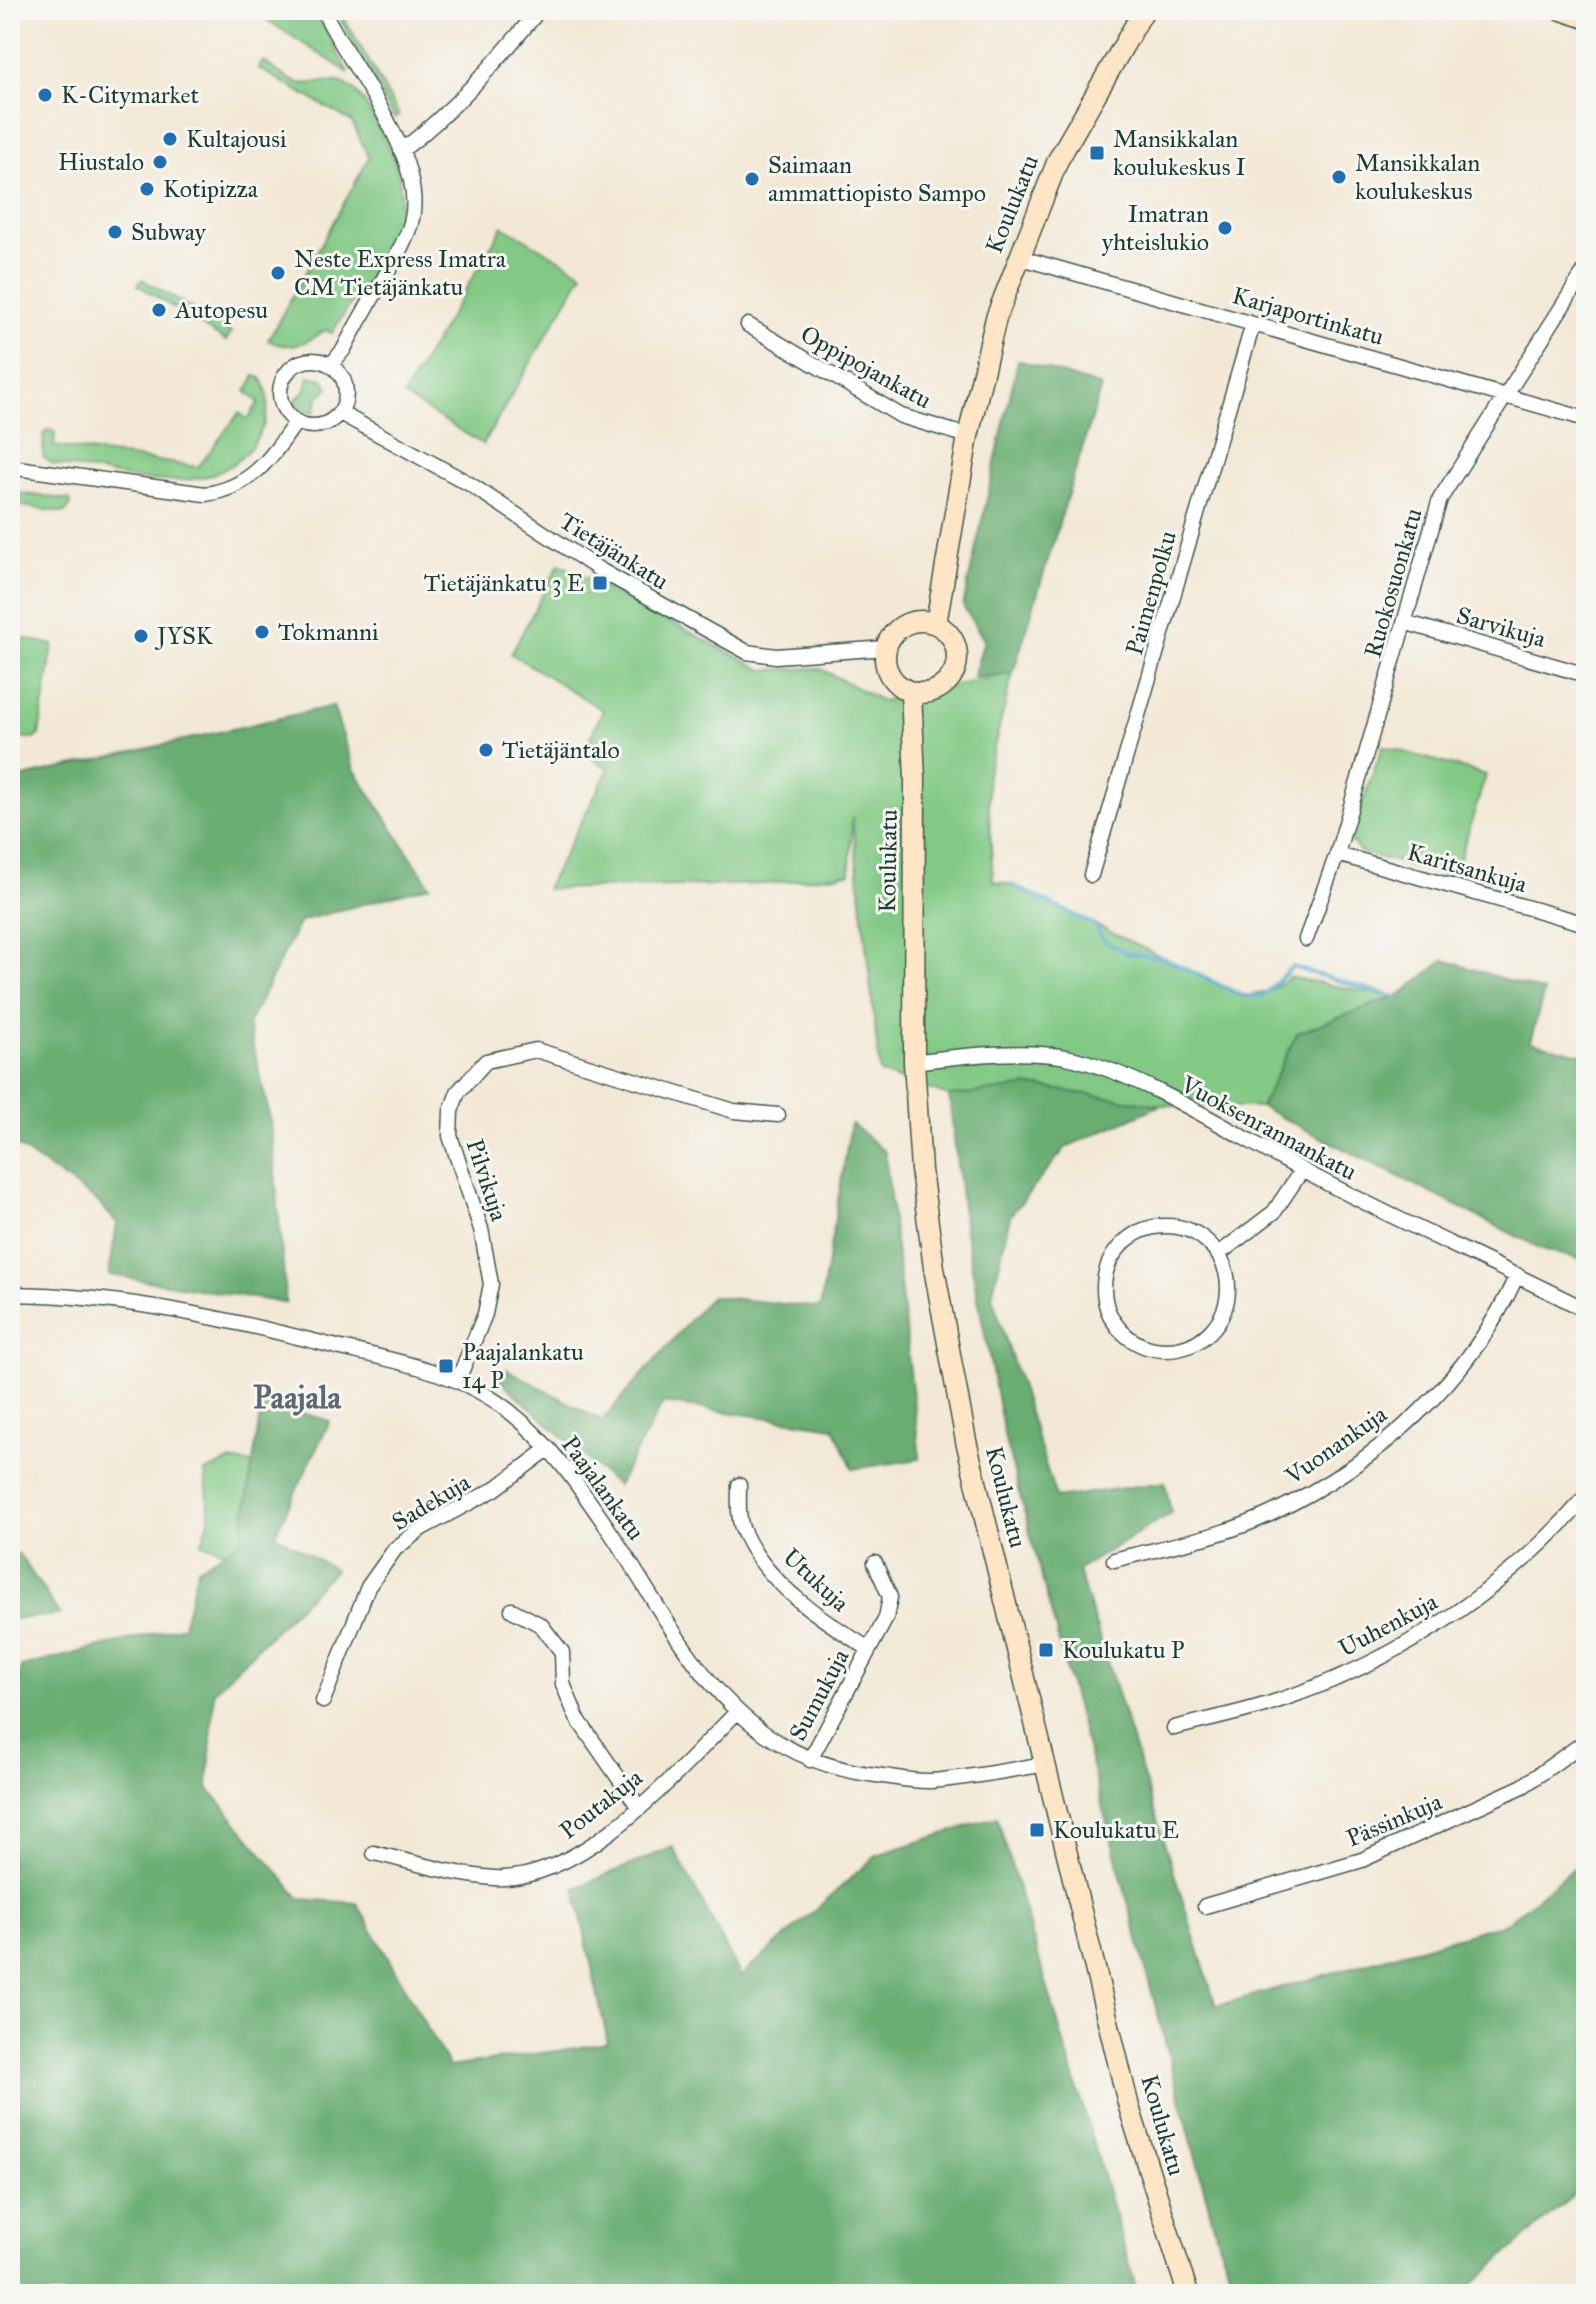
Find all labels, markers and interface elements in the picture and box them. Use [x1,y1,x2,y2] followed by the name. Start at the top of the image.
[61,80,200,110] place label: K-Citymarket
[36,86,54,104] marker: K-Citymarket
[186,124,287,154] place label: Kultajousi
[1113,124,1246,182] place label: Mansikkalan koulukeskus I
[161,130,179,148] marker: Kultajousi
[1088,144,1106,162] marker: Mansikkalan koulukeskus I
[58,147,144,177] place label: Hiustalo
[1355,148,1480,206] place label: Mansikkalan koulukeskus
[768,150,986,208] place label: Saimaan ammattiopisto Sampo
[979,150,1045,258] street label: Koulukatu
[151,153,169,171] marker: Hiustalo
[1330,168,1348,186] marker: Mansikkalan koulukeskus
[743,170,761,188] marker: Saimaan ammattiopisto Sampo
[163,174,259,204] place label: Kotipizza
[138,180,156,198] marker: Kotipizza
[1102,199,1209,257] place label: Imatran yhteislukio
[131,217,207,247] place label: Subway
[1216,219,1234,237] marker: Imatran yhteislukio
[106,223,124,241] marker: Subway
[294,244,507,302] place label: Neste Express Imatra CM Tietäjänkatu
[269,264,287,282] marker: Neste Express Imatra CM Tietäjänkatu
[1229,280,1387,352] street label: Karjaportinkatu
[174,295,268,325] place label: Autopesu
[150,301,168,319] marker: Autopesu
[795,319,937,415] street label: Oppipojankatu
[1357,505,1429,661] street label: Ruokosuonkatu
[554,506,674,596] street label: Tietäjänkatu
[1119,527,1183,659] street label: Paimenpolku
[424,568,584,598] place label: Tietäjänkatu 3 E
[591,574,609,592] marker: Tietäjänkatu 3 E
[1453,600,1550,654] street label: Sarvikuja
[278,617,379,647] place label: Tokmanni
[154,621,214,651] place label: JYSK
[253,623,271,641] marker: Tokmanni
[132,627,150,645] marker: JYSK
[502,735,620,765] place label: Tietäjäntalo
[477,741,495,759] marker: Tietäjäntalo
[872,809,904,913] street label: Koulukatu
[1404,837,1531,900] street label: Karitsankuja
[1175,1069,1362,1187] street label: Vuoksenrannankatu
[460,1135,515,1226] street label: Pilvikuja
[462,1337,584,1395] place label: Paajalankatu 14 P
[437,1357,455,1375] marker: Paajalankatu 14 P
[253,1378,343,1417] district label: Paajala
[1279,1399,1393,1491] street label: Vuonankuja
[555,1430,651,1546] street label: Paajalankatu
[979,1443,1033,1551] street label: Koulukatu
[386,1467,476,1537] street label: Sadekuja
[777,1542,856,1619] street label: Utukuja
[1333,1586,1443,1663] street label: Uuhenkuja
[1062,1635,1185,1665] place label: Koulukatu P
[1037,1641,1055,1659] marker: Koulukatu P
[782,1643,856,1746] street label: Sumukuja
[554,1762,649,1846] street label: Poutakuja
[1342,1786,1447,1854] street label: Pässinkuja
[1053,1815,1179,1845] place label: Koulukatu E
[1028,1821,1046,1839] marker: Koulukatu E
[1134,2071,1192,2179] street label: Koulukatu

